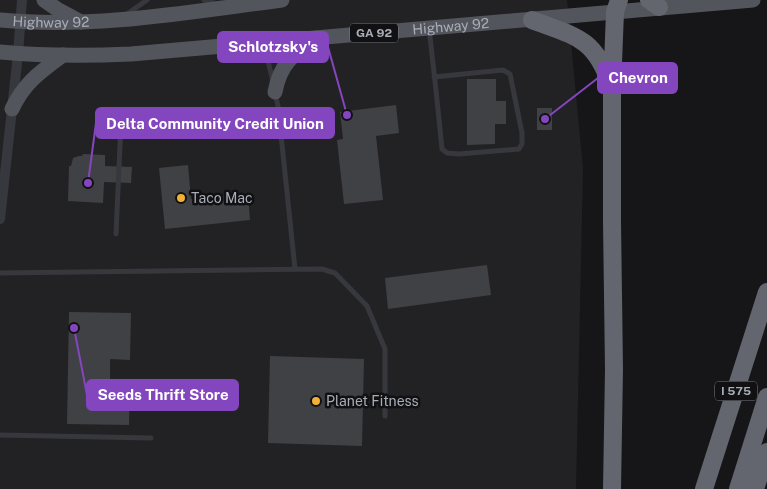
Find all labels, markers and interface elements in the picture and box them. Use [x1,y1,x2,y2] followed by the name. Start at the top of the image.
[12,13,90,31] street label: Highway 92
[412,15,490,38] street label: Highway 92
[350,23,398,42] road number: GA 92
[218,32,328,62] callout: Schlotzsky's
[228,38,318,55] text: Schlotzsky's
[598,63,677,93] callout: Chevron
[608,69,668,86] text: Chevron
[96,108,334,138] callout: Delta Community Credit Union
[106,115,324,132] text: Delta Community Credit Union
[191,190,253,206] place label: Taco Mac
[175,192,187,204] marker: Taco Mac
[87,380,238,410] callout: Seeds Thrift Store
[715,382,757,401] road number: I 575
[97,386,229,403] text: Seeds Thrift Store
[326,393,419,409] place label: Planet Fitness
[310,395,322,407] marker: Planet Fitness

